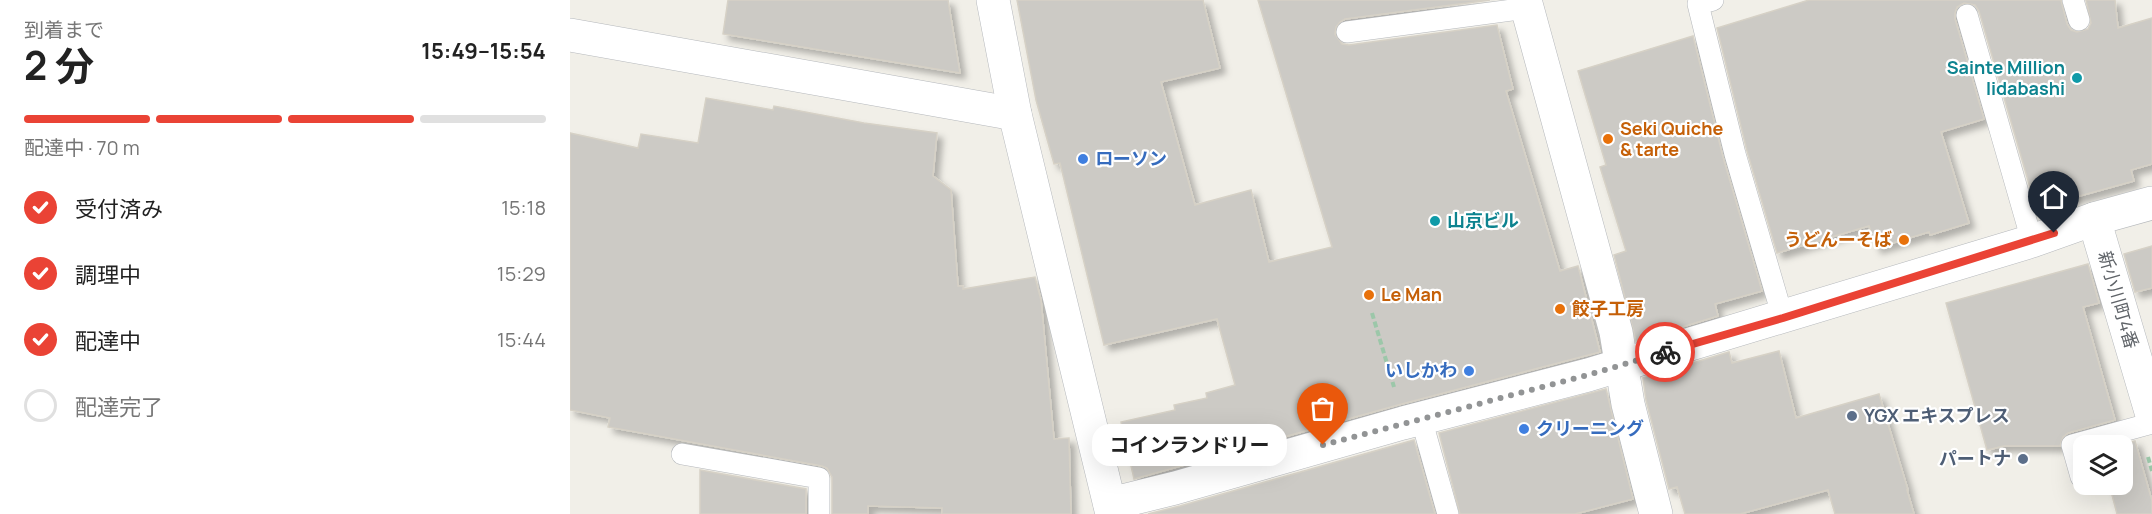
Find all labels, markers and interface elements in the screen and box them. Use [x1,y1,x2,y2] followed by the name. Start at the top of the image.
[24,16,104,43] text: 到着まで
[421,36,546,66] text: 15:49–15:54
[24,38,94,92] text: 2 分
[1947,55,2065,100] place label: Sainte Million Iidabashi
[2070,71,2084,85] marker: Sainte Million Iidabashi
[1620,116,1723,161] place label: Seki Quiche & tarte
[1601,132,1615,146] marker: Seki Quiche & tarte
[24,134,140,161] text: 配達中 · 70 m
[1095,146,1167,170] place label: ローソン
[1076,152,1090,166] marker: ローソン
[2028,171,2079,233] pin
[2037,180,2070,213] icon: home
[24,191,57,224] icon: check
[75,194,163,224] text: 受付済み
[501,194,546,221] text: 15:18
[1447,208,1519,232] place label: 山京ビル
[1428,214,1442,228] marker: 山京ビル
[1784,227,1892,251] place label: うどんーそば
[1897,233,1911,247] marker: うどんーそば
[2094,248,2144,351] street label: 新小川町4番
[24,257,57,290] icon: check
[75,260,141,290] text: 調理中
[497,260,546,287] text: 15:29
[1381,282,1442,306] place label: Le Man
[1362,288,1376,302] marker: Le Man
[1571,296,1644,320] place label: 餃子工房
[1553,302,1567,316] marker: 餃子工房
[1635,322,1695,382] courier
[24,323,57,356] icon: check
[75,326,141,356] text: 配達中
[497,326,546,353] text: 15:44
[1649,336,1682,369] icon: bike
[1385,358,1457,382] place label: いしかわ
[1462,364,1476,378] marker: いしかわ
[1297,383,1348,445] pin
[75,392,163,422] text: 配達完了
[1306,392,1339,425] icon: bag
[1864,403,2010,427] place label: YGX エキスプレス
[1845,409,1859,423] marker: YGX エキスプレス
[1536,416,1644,440] place label: クリーニング
[1517,422,1531,436] marker: クリーニング
[1092,424,1287,466] callout: コインランドリー
[1110,431,1270,458] text: コインランドリー
[2073,435,2133,495] map controls
[2073,435,2133,495] button: layers
[1939,446,2011,470] place label: パートナ
[2016,452,2030,466] marker: パートナ

